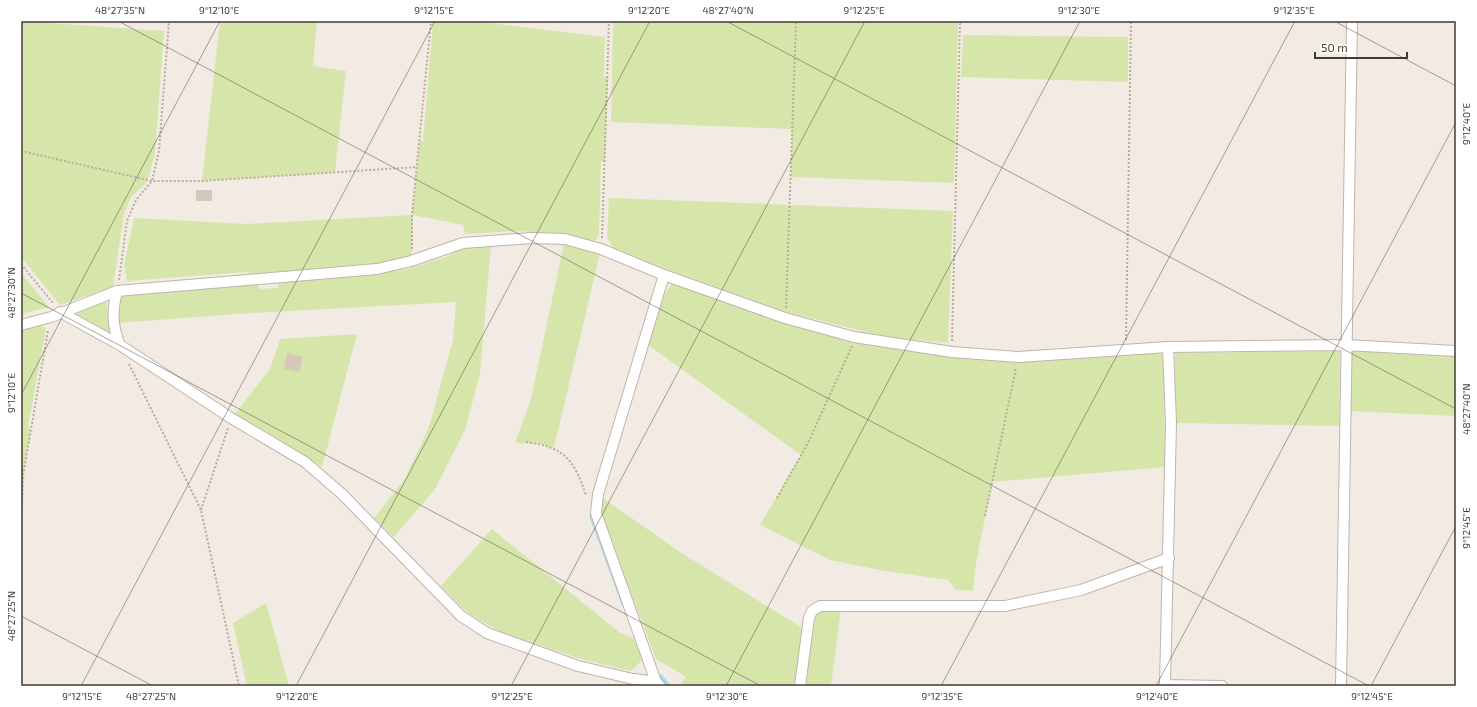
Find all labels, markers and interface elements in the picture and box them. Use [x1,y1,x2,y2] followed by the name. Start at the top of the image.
[95,4,145,16] text: 48°27'35"N
[199,4,239,16] text: 9°12'10"E
[414,4,454,16] text: 9°12'15"E
[628,4,670,16] text: 9°12'20"E
[702,4,754,16] text: 48°27'40"N
[843,4,885,16] text: 9°12'25"E
[1058,4,1100,16] text: 9°12'30"E
[1273,4,1315,16] text: 9°12'35"E
[1315,34,1407,60] scale bar
[1321,40,1348,54] text: 50 m
[1460,103,1472,145] text: 9°12'40"E
[5,268,17,318] text: 48°27'30"N
[5,373,17,413] text: 9°12'10"E
[1460,383,1472,435] text: 48°27'40"N
[1460,507,1472,549] text: 9°12'45"E
[5,591,17,641] text: 48°27'25"N
[62,690,102,702] text: 9°12'15"E
[126,690,176,702] text: 48°27'25"N
[276,690,318,702] text: 9°12'20"E
[491,690,533,702] text: 9°12'25"E
[706,690,748,702] text: 9°12'30"E
[921,690,963,702] text: 9°12'35"E
[1136,690,1178,702] text: 9°12'40"E
[1351,690,1393,702] text: 9°12'45"E

